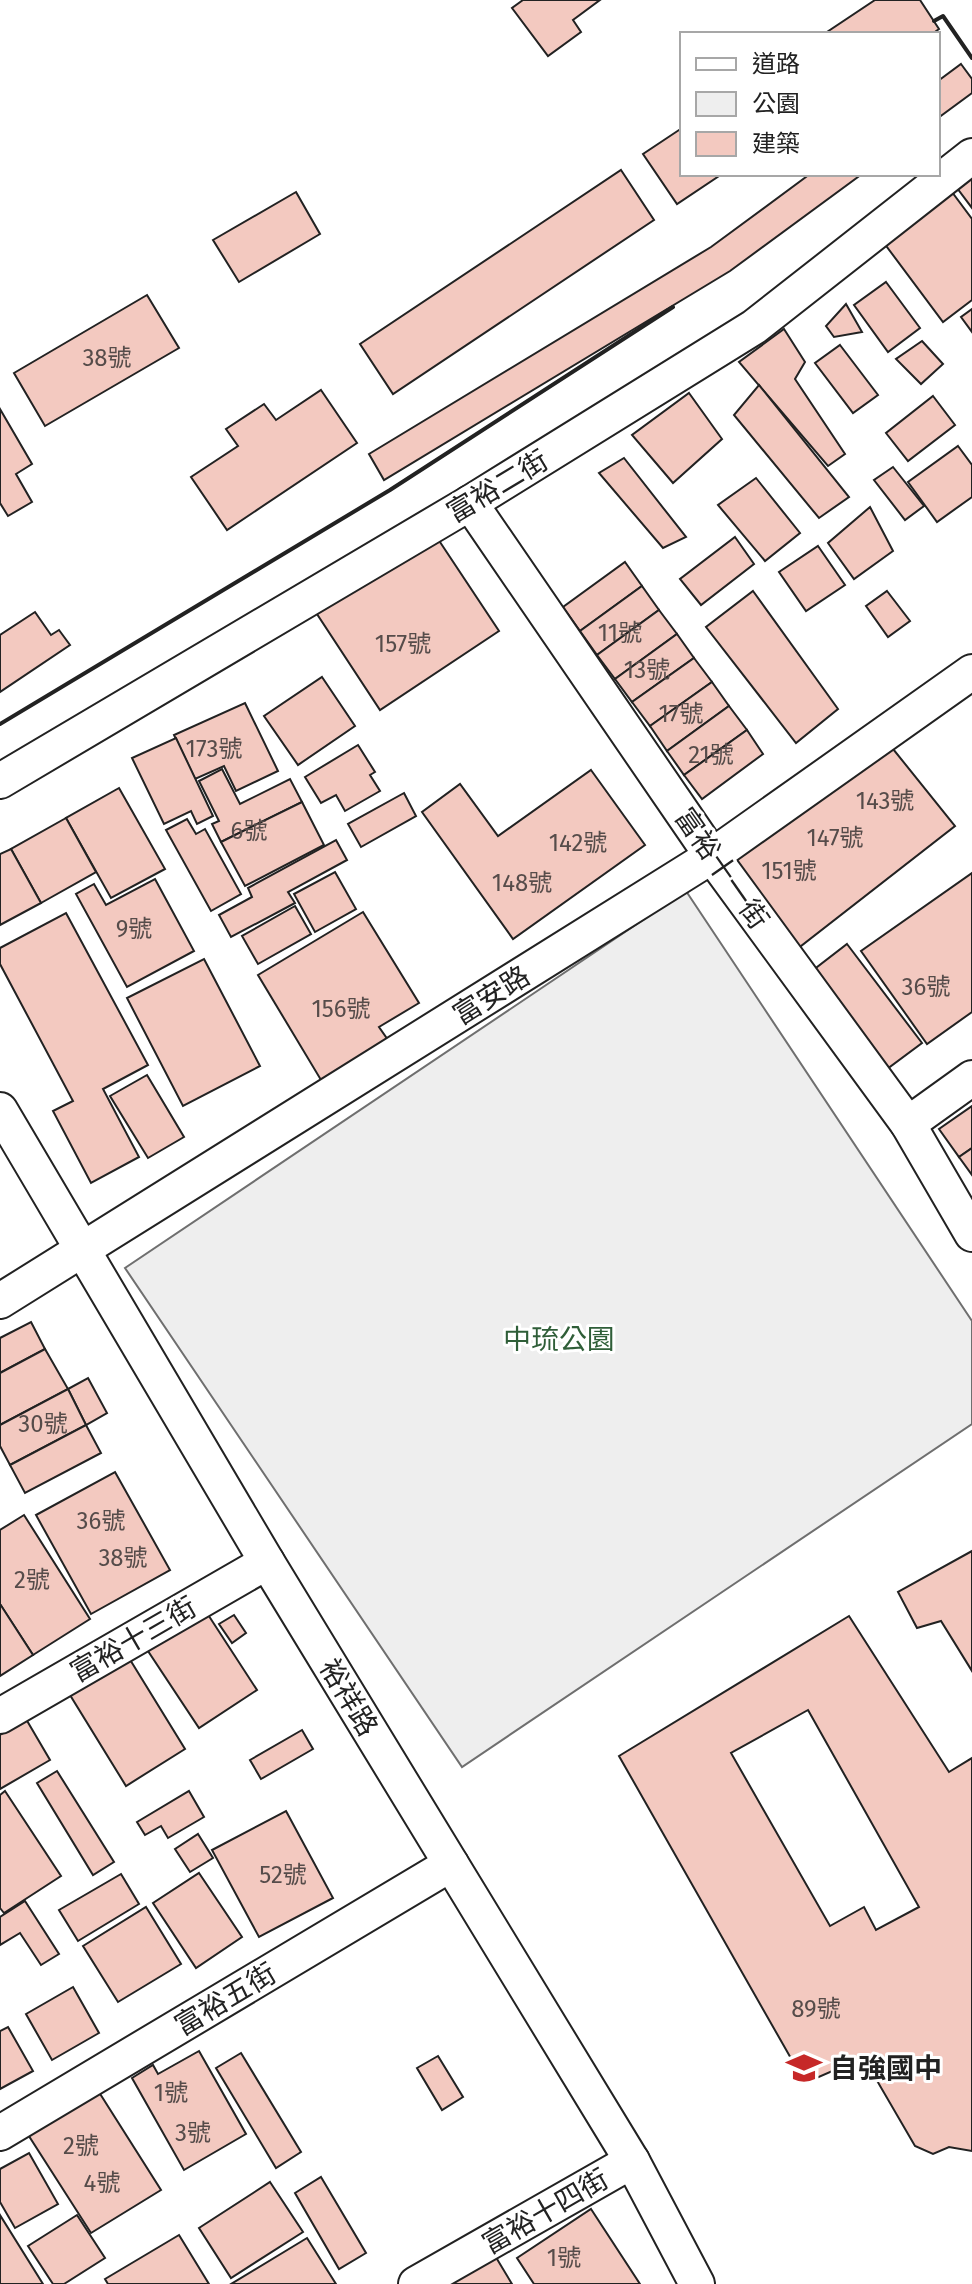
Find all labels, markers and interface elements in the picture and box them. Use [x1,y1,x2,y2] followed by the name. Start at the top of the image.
[680,32,940,176] legend
[752,50,800,78] text: 道路
[752,90,800,118] text: 公園
[752,130,800,158] text: 建築
[82,344,132,372] house number: 38號
[441,443,554,529] street label: 富裕二街
[598,619,642,647] house number: 11號
[375,630,431,658] house number: 157號
[624,656,670,684] house number: 13號
[658,700,704,728] house number: 17號
[186,735,242,763] house number: 173號
[688,741,734,769] house number: 21號
[856,787,914,815] house number: 143號
[668,801,775,935] street label: 富裕十一街
[231,817,267,845] house number: 6號
[806,824,864,852] house number: 147號
[549,829,607,857] house number: 142號
[761,857,817,885] house number: 151號
[492,869,552,897] house number: 148號
[116,915,152,943] house number: 9號
[447,959,536,1032] street label: 富安路
[902,973,950,1001] house number: 36號
[311,995,371,1023] house number: 156號
[503,1323,615,1356] park label: 中琉公園
[18,1410,68,1438] house number: 30號
[77,1507,125,1535] house number: 36號
[98,1544,148,1572] house number: 38號
[14,1566,50,1594] house number: 2號
[64,1590,202,1689] street label: 富裕十三街
[313,1653,384,1742] street label: 裕祥路
[259,1861,307,1889] house number: 52號
[169,1956,282,2042] street label: 富裕五街
[791,1995,841,2023] house number: 89號
[785,2049,823,2087] school or university icon: 自強國中
[830,2052,942,2085] place label: 自強國中
[154,2079,188,2107] house number: 1號
[175,2119,211,2147] house number: 3號
[63,2132,99,2160] house number: 2號
[476,2162,614,2261] street label: 富裕十四街
[84,2169,120,2197] house number: 4號
[547,2244,581,2272] house number: 1號

